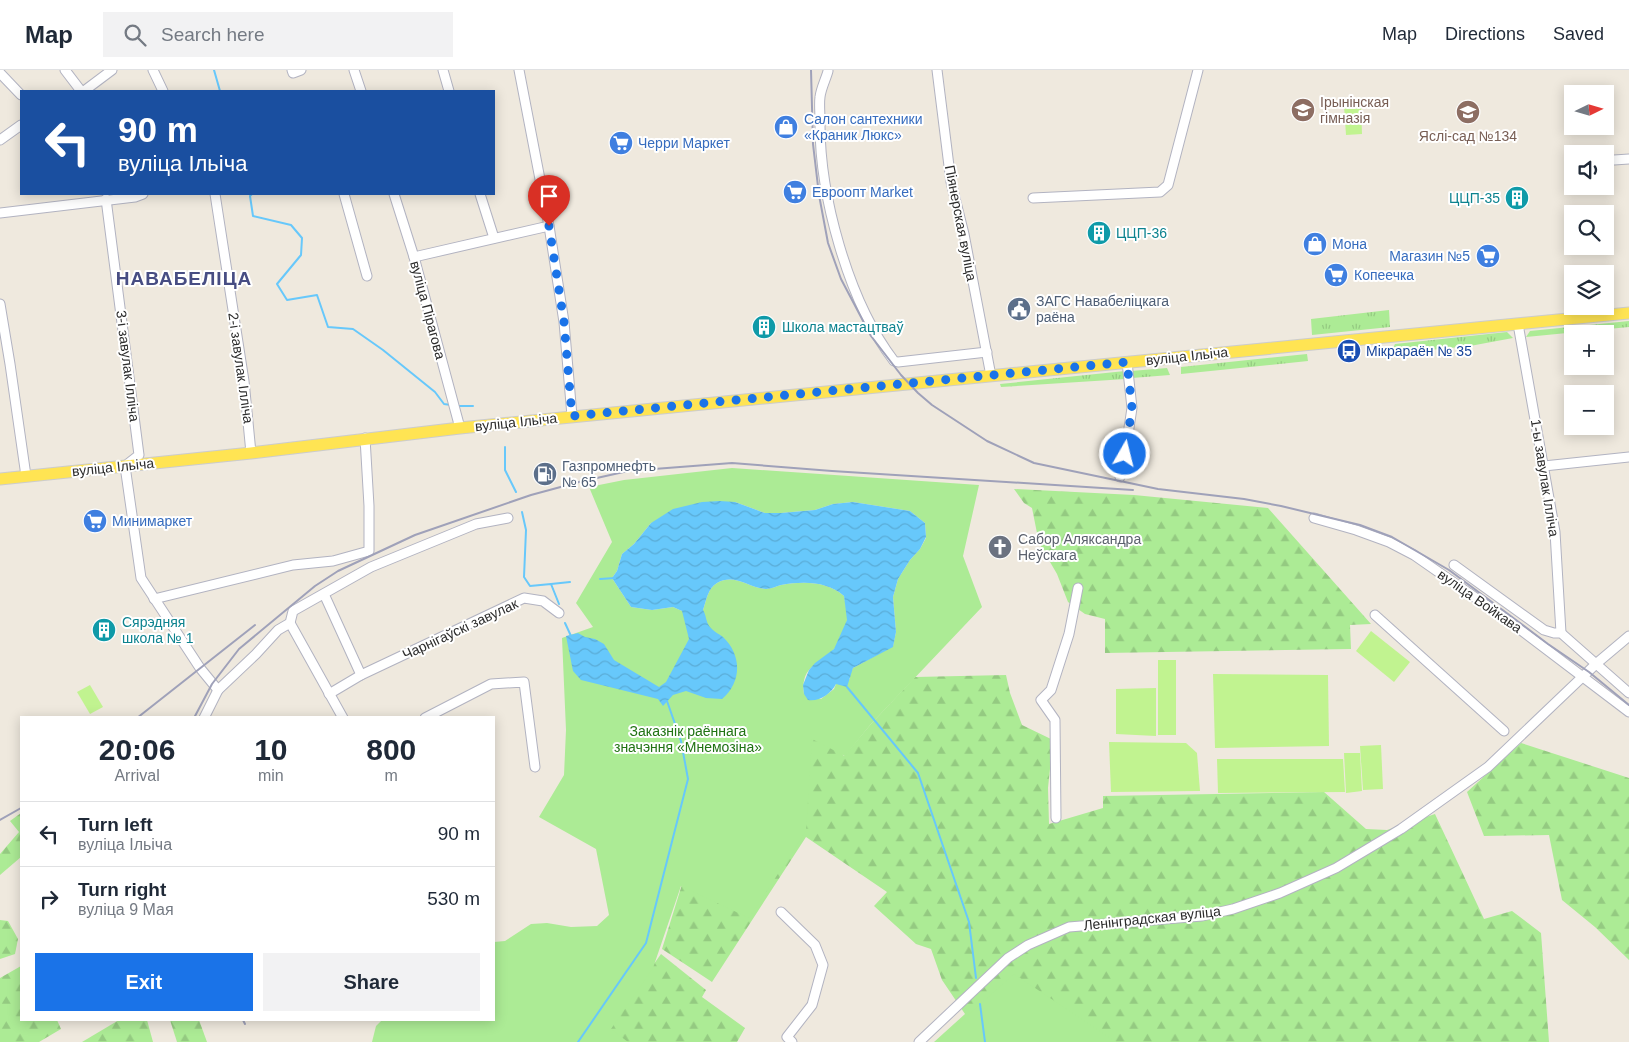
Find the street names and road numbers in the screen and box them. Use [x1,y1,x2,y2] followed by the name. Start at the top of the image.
[942,164,980,282] street label: Піянерская вуліца
[407,259,449,361] street label: вуліца Пірагова
[113,310,143,423] street label: 3-і завулак Ілліча
[225,311,257,425] street label: 2-і завулак Ілліча
[1145,344,1229,368] street label: вуліца Ільіча
[474,410,558,434] street label: вуліца Ільіча
[1528,418,1562,538] street label: 1-ы завулак Ілліча
[71,455,155,479] street label: вуліца Ільіча
[1435,566,1525,636] street label: вуліца Войкава
[400,595,521,663] street label: Чарнігаўскі завулак
[1083,903,1222,933] street label: Ленінградская вуліца

